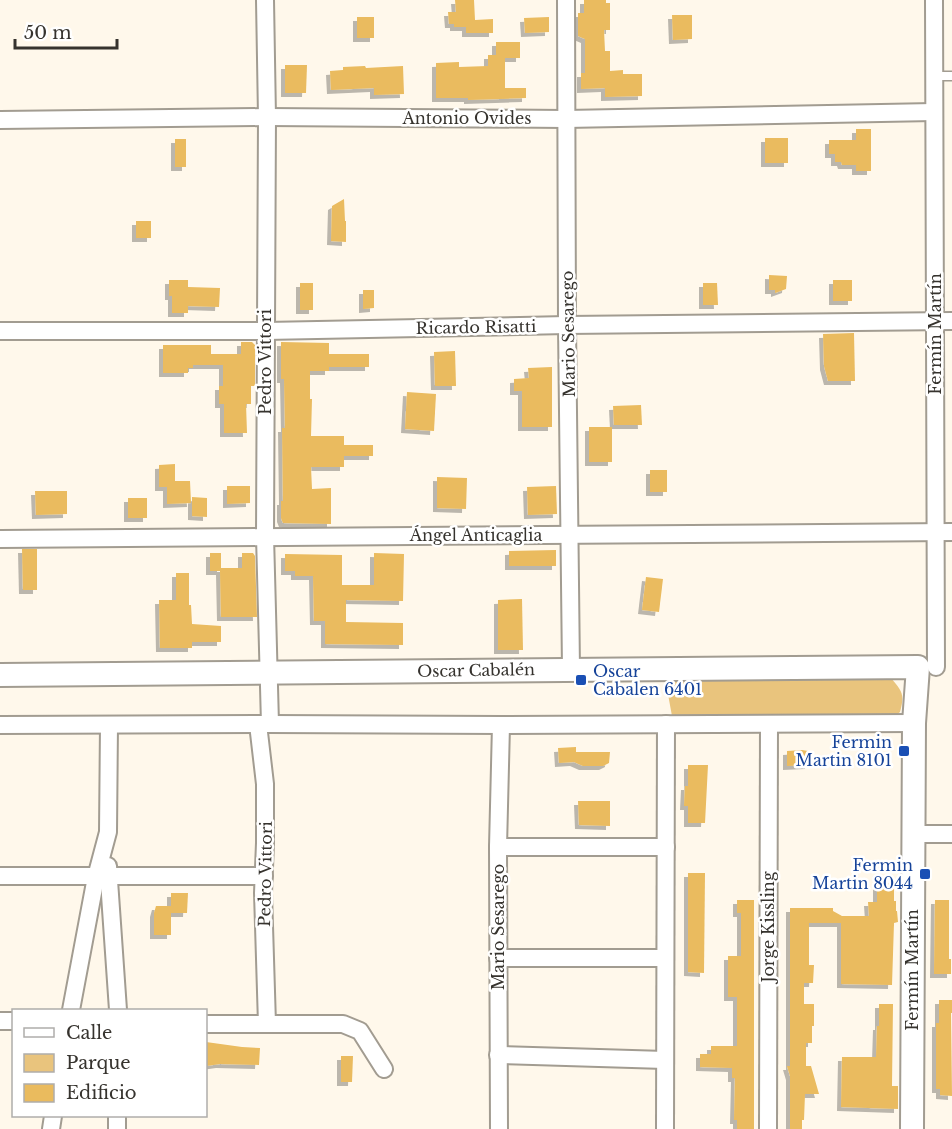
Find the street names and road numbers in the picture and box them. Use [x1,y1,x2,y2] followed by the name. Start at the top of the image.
[401,108,532,128] street label: Antonio Ovides
[557,271,579,397] street label: Mario Sesarego
[925,273,945,395] street label: Fermín Martín
[255,309,275,415] street label: Pedro Vittori
[416,316,537,338] street label: Ricardo Risatti
[409,525,542,545] street label: Ángel Anticaglia
[417,659,535,681] street label: Oscar Cabalén
[254,820,276,927] street label: Pedro Vittori
[488,864,508,990] street label: Mario Sesarego
[758,871,778,984] street label: Jorge Kissling
[902,909,922,1031] street label: Fermín Martín

